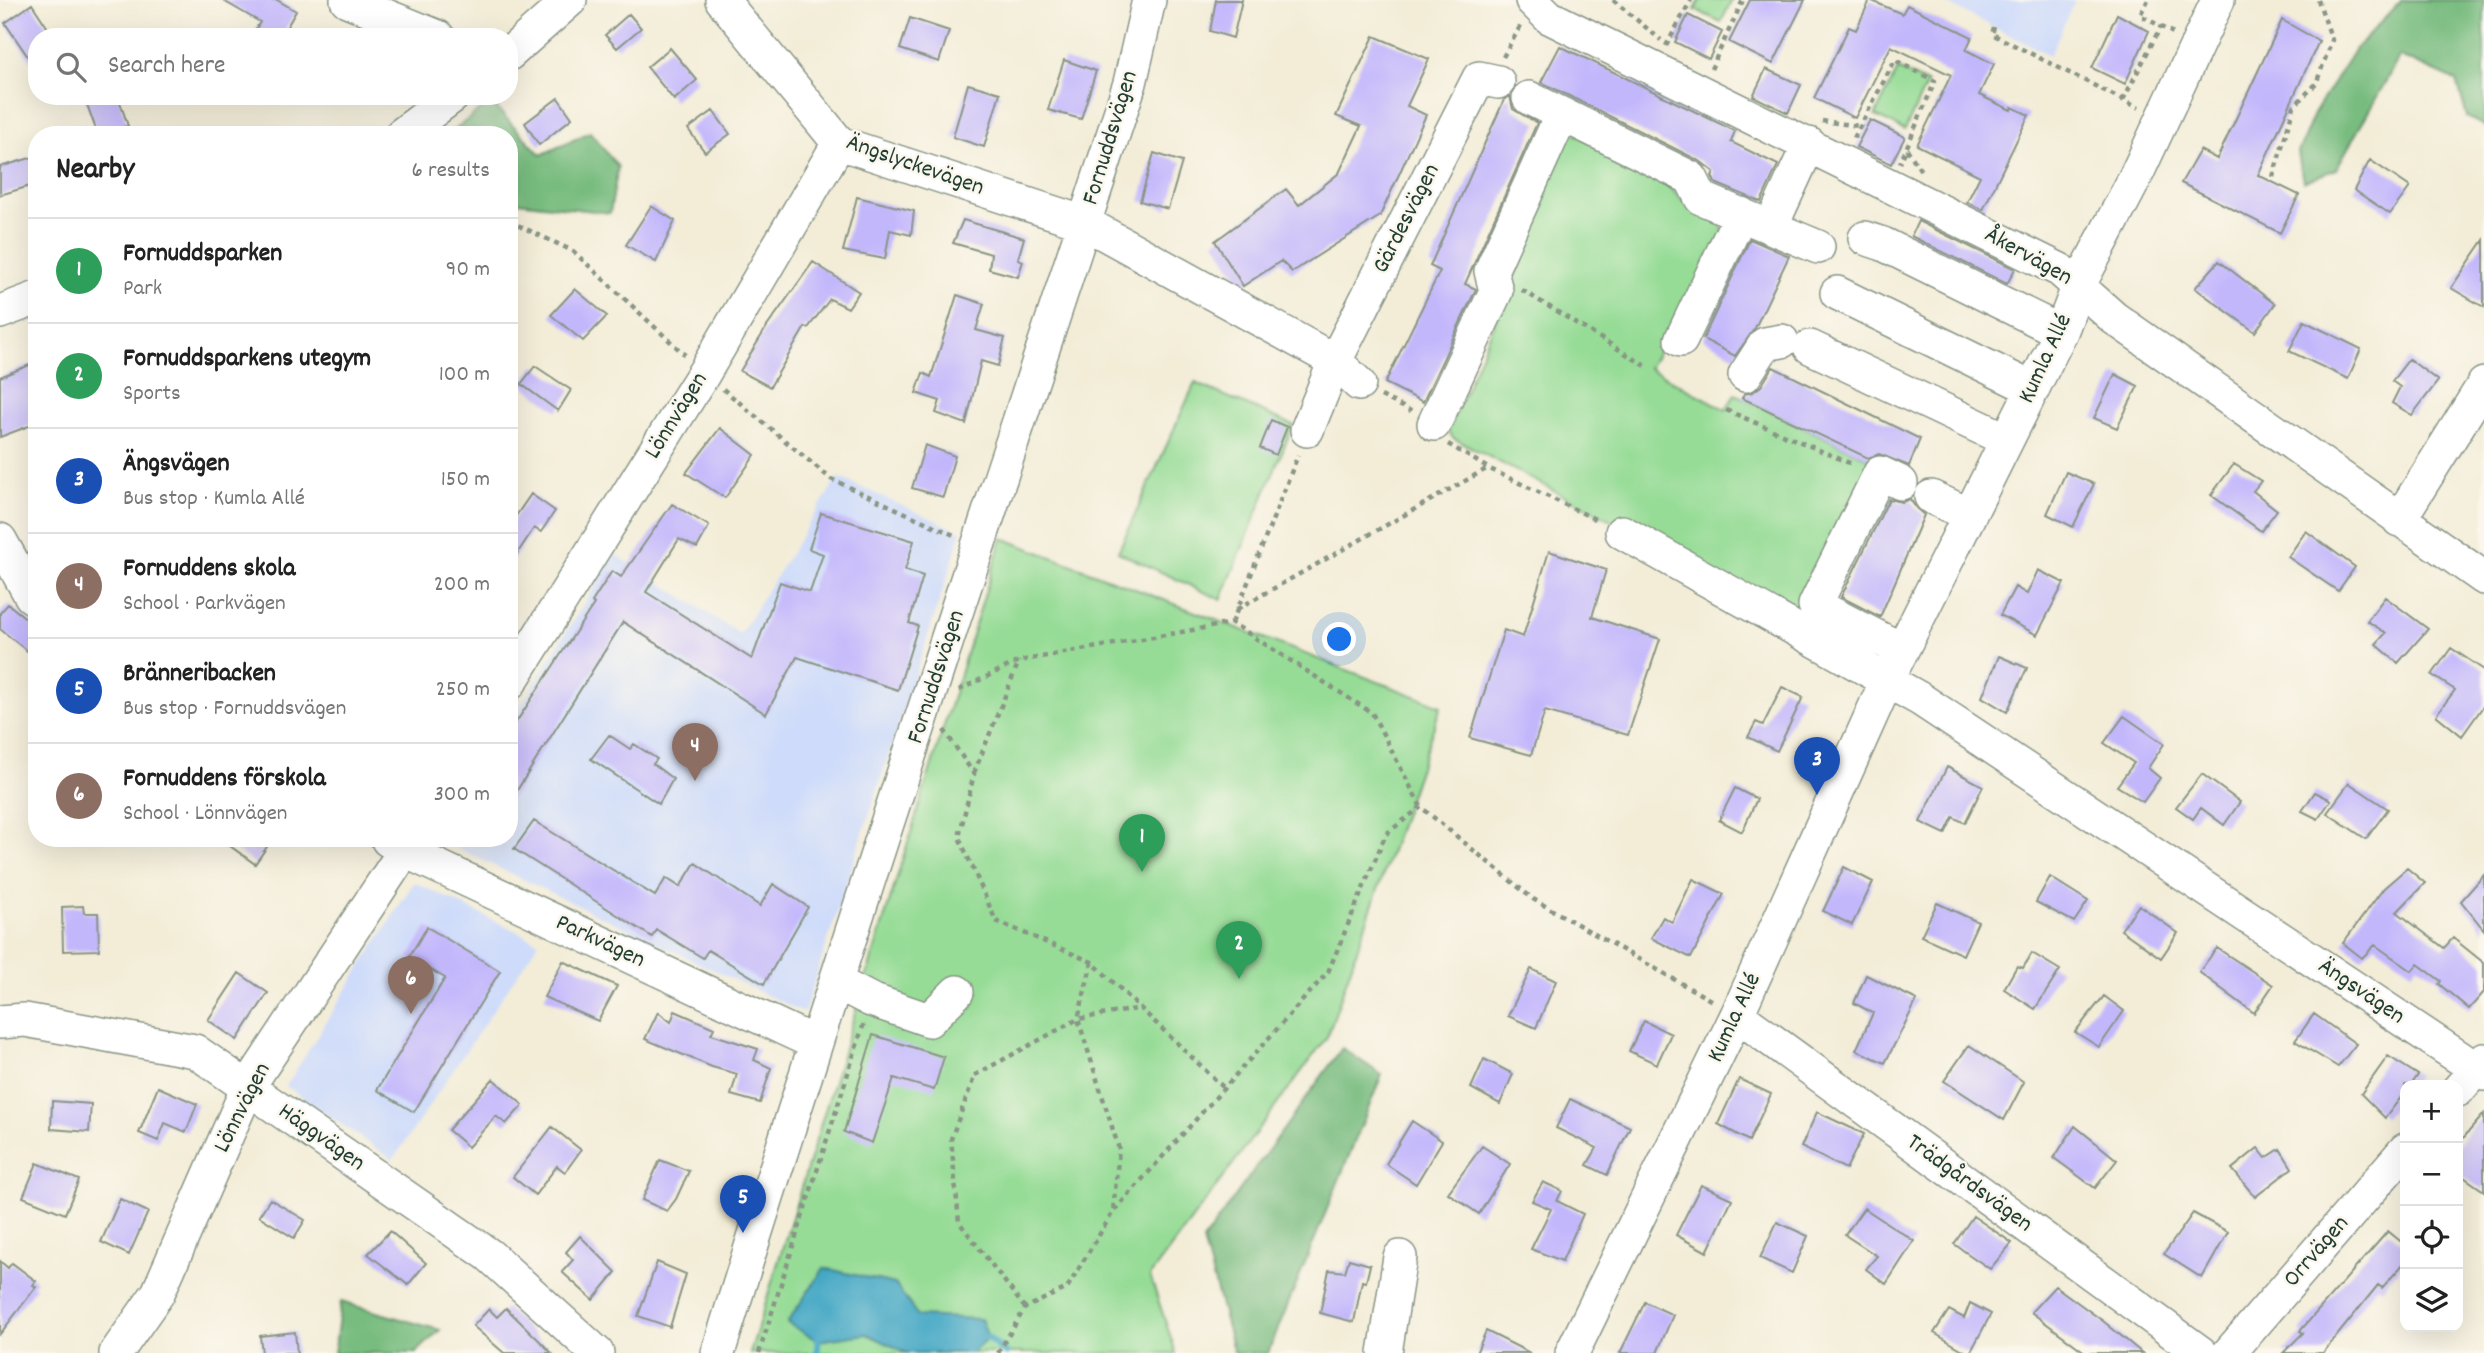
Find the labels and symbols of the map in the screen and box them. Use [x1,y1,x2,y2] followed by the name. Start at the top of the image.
[1074,67,1148,209] street label: Fornuddsvägen
[842,127,988,205] street label: Ängslyckevägen
[1365,158,1449,280] street label: Gärdesvägen
[1978,219,2078,295] street label: Åkervägen
[2010,309,2082,409] street label: Kumla Allé
[637,366,717,466] street label: Lönnvägen
[899,606,975,748] street label: Fornuddsvägen
[1322,622,1356,656] your location
[672,723,718,781] pin: 4
[1794,737,1840,795] pin: 3
[1119,814,1165,872] pin: 1
[550,907,650,977] street label: Parkvägen
[1216,921,1262,979] pin: 2
[2311,950,2411,1034] street label: Ängsvägen
[388,956,434,1014] pin: 6
[1699,968,1771,1068] street label: Kumla Allé
[206,1057,280,1159] street label: Lönnvägen
[271,1096,371,1180] street label: Häggvägen
[1899,1127,2039,1241] street label: Trädgårdsvägen
[720,1175,766,1233] pin: 5
[2276,1208,2358,1296] street label: Orrvägen

